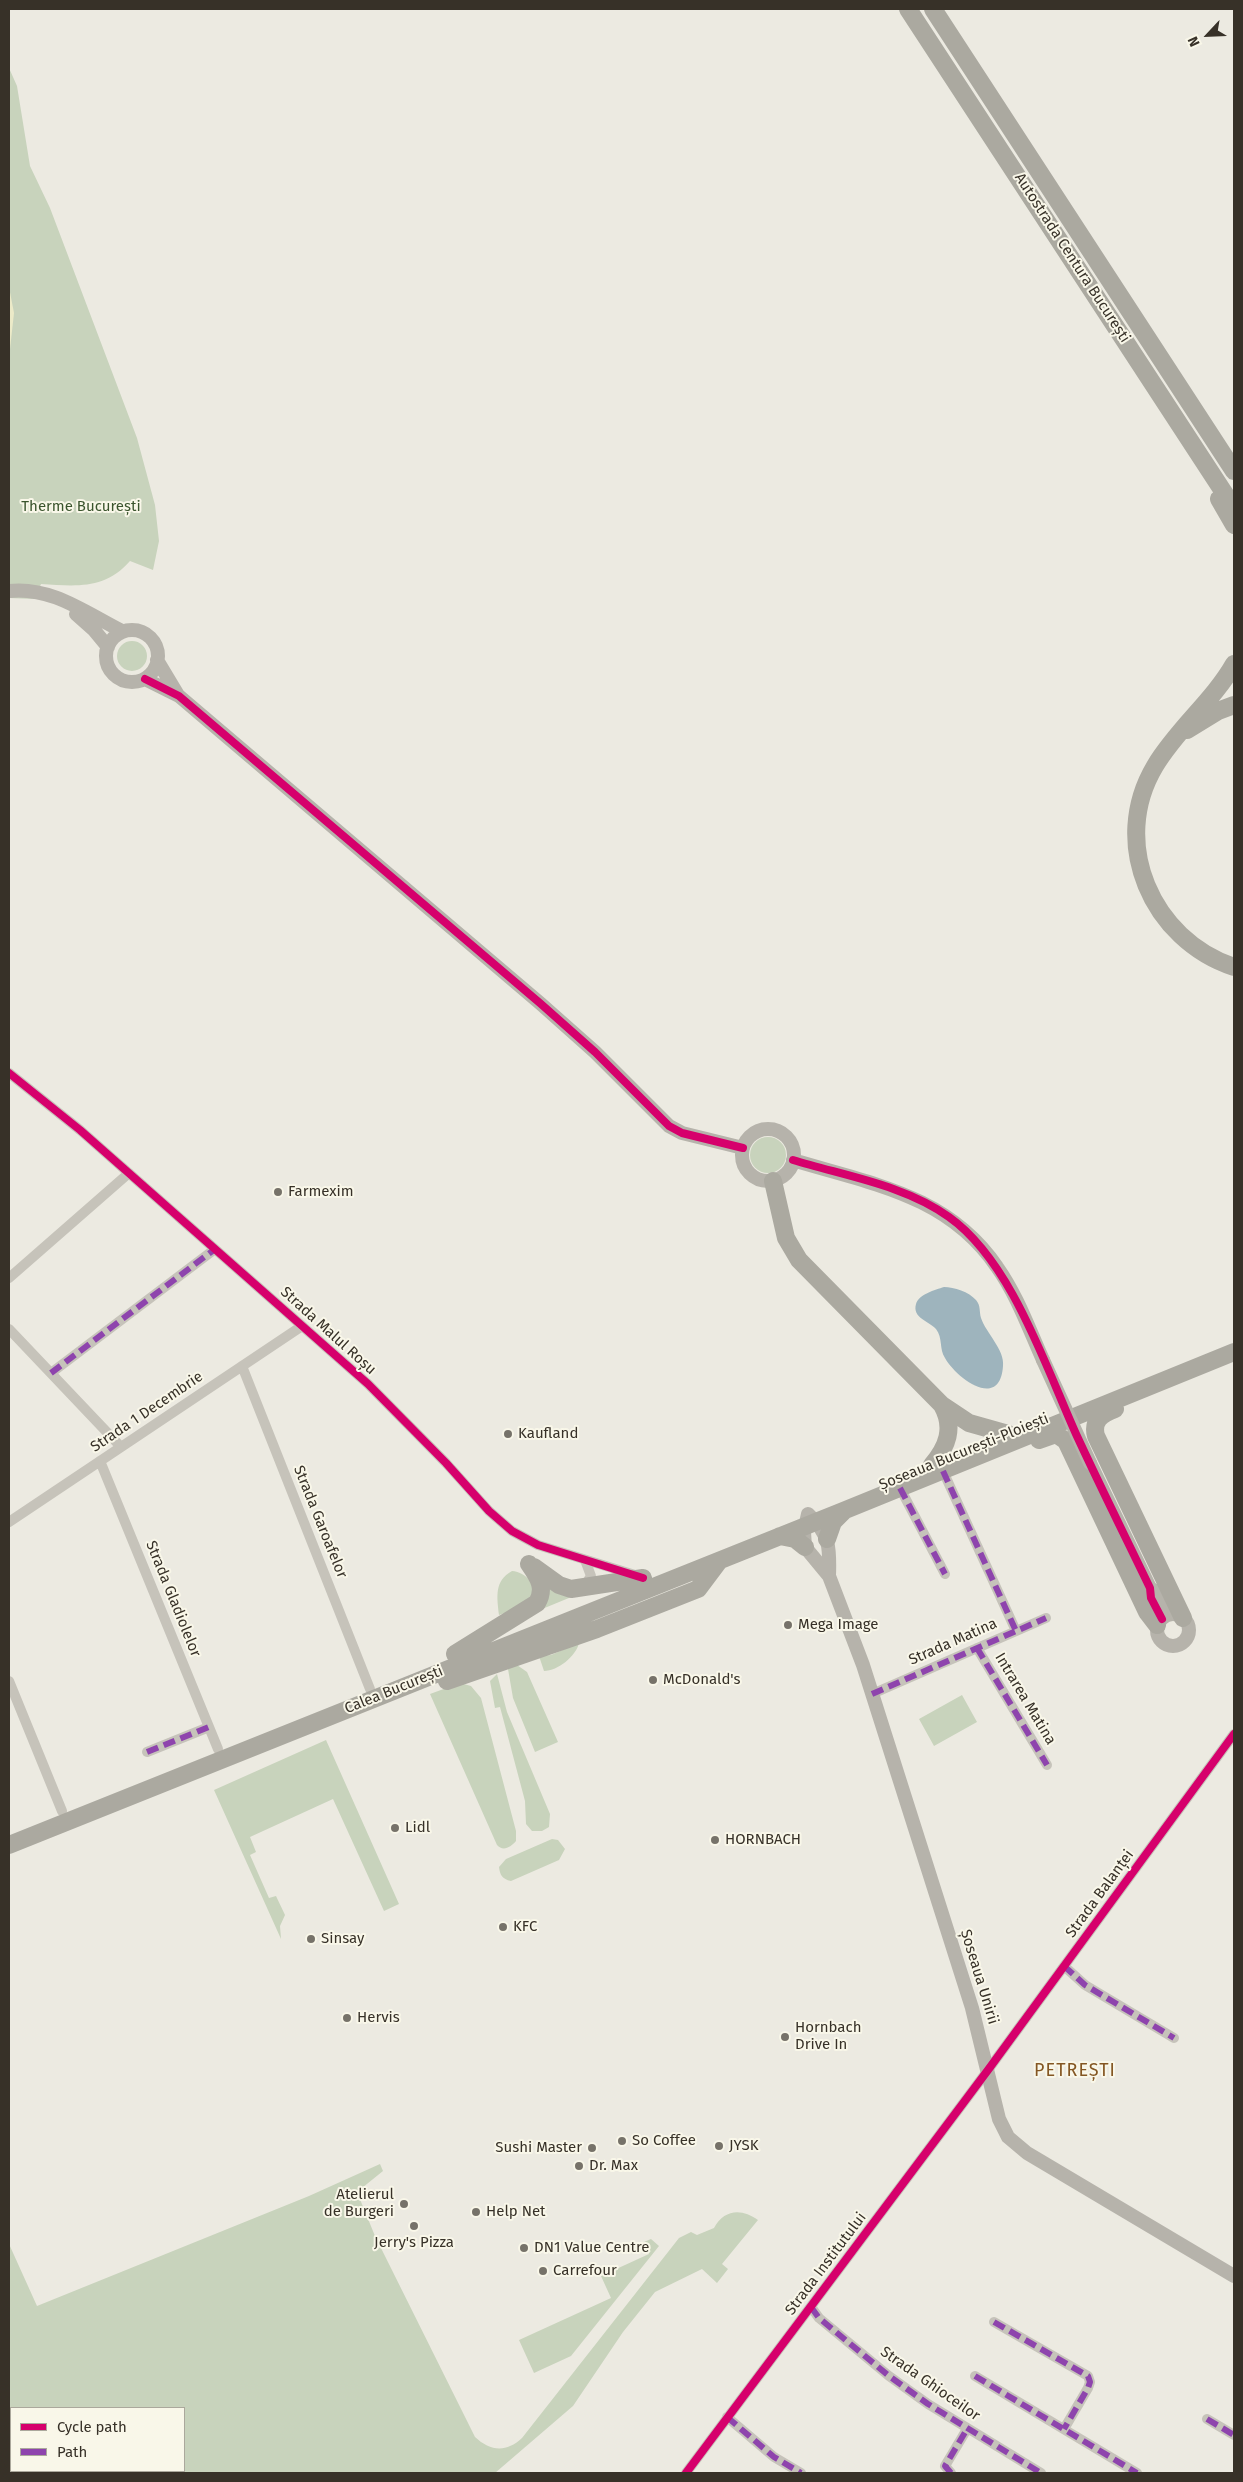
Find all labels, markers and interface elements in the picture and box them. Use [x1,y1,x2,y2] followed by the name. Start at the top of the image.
[1183,10,1233,60] north arrow
[1184,34,1204,49] text: N
[1010,170,1134,346] street label: Autostrada Centura București
[21,498,141,516] park label: Therme București
[288,1183,354,1201] place label: Farmexim
[272,1186,284,1198] marker: Farmexim
[276,1283,380,1379] street label: Strada Malul Roșu
[87,1368,207,1456] street label: Strada 1 Decembrie
[876,1410,1052,1494] street label: Șoseaua București-Ploiești
[518,1425,578,1443] place label: Kaufland
[502,1428,514,1440] marker: Kaufland
[289,1463,351,1581] street label: Strada Garoafelor
[142,1538,204,1660] street label: Strada Gladiolelor
[906,1615,1000,1669] street label: Strada Matina
[798,1616,879,1634] place label: Mega Image
[782,1619,794,1631] marker: Mega Image
[991,1650,1059,1748] street label: Intrarea Matina
[342,1662,446,1718] street label: Calea București
[663,1671,740,1689] place label: McDonald's
[647,1674,659,1686] marker: McDonald's
[405,1819,430,1837] place label: Lidl
[389,1822,401,1834] marker: Lidl
[725,1831,801,1849] place label: HORNBACH
[709,1834,721,1846] marker: HORNBACH
[1062,1847,1138,1941] street label: Strada Balanței
[513,1918,537,1936] place label: KFC
[497,1921,509,1933] marker: KFC
[956,1927,1002,2027] street label: Șoseaua Unirii
[321,1930,364,1948] place label: Sinsay
[305,1933,317,1945] marker: Sinsay
[357,2009,400,2027] place label: Hervis
[341,2012,353,2024] marker: Hervis
[795,2019,861,2054] place label: Hornbach Drive In
[779,2031,791,2043] marker: Hornbach Drive In
[1033,2060,1117,2082] district label: PETREȘTI
[632,2132,696,2150] place label: So Coffee
[616,2135,628,2147] marker: So Coffee
[729,2137,759,2155] place label: JYSK
[495,2139,582,2157] place label: Sushi Master
[713,2140,725,2152] marker: JYSK
[586,2142,598,2154] marker: Sushi Master
[589,2157,638,2175] place label: Dr. Max
[573,2160,585,2172] marker: Dr. Max
[324,2186,394,2221] place label: Atelierul de Burgeri
[398,2198,410,2210] marker: Atelierul de Burgeri
[486,2203,545,2221] place label: Help Net
[470,2206,482,2218] marker: Help Net
[782,2209,870,2319] street label: Strada Institutului
[408,2220,420,2232] marker: Jerry's Pizza
[374,2234,454,2252] place label: Jerry's Pizza
[534,2239,649,2257] place label: DN1 Value Centre
[518,2242,530,2254] marker: DN1 Value Centre
[553,2262,617,2280] place label: Carrefour
[537,2265,549,2277] marker: Carrefour
[877,2343,983,2425] street label: Strada Ghioceilor
[10,2407,185,2472] legend
[57,2418,127,2436] text: Cycle path
[57,2443,87,2461] text: Path

